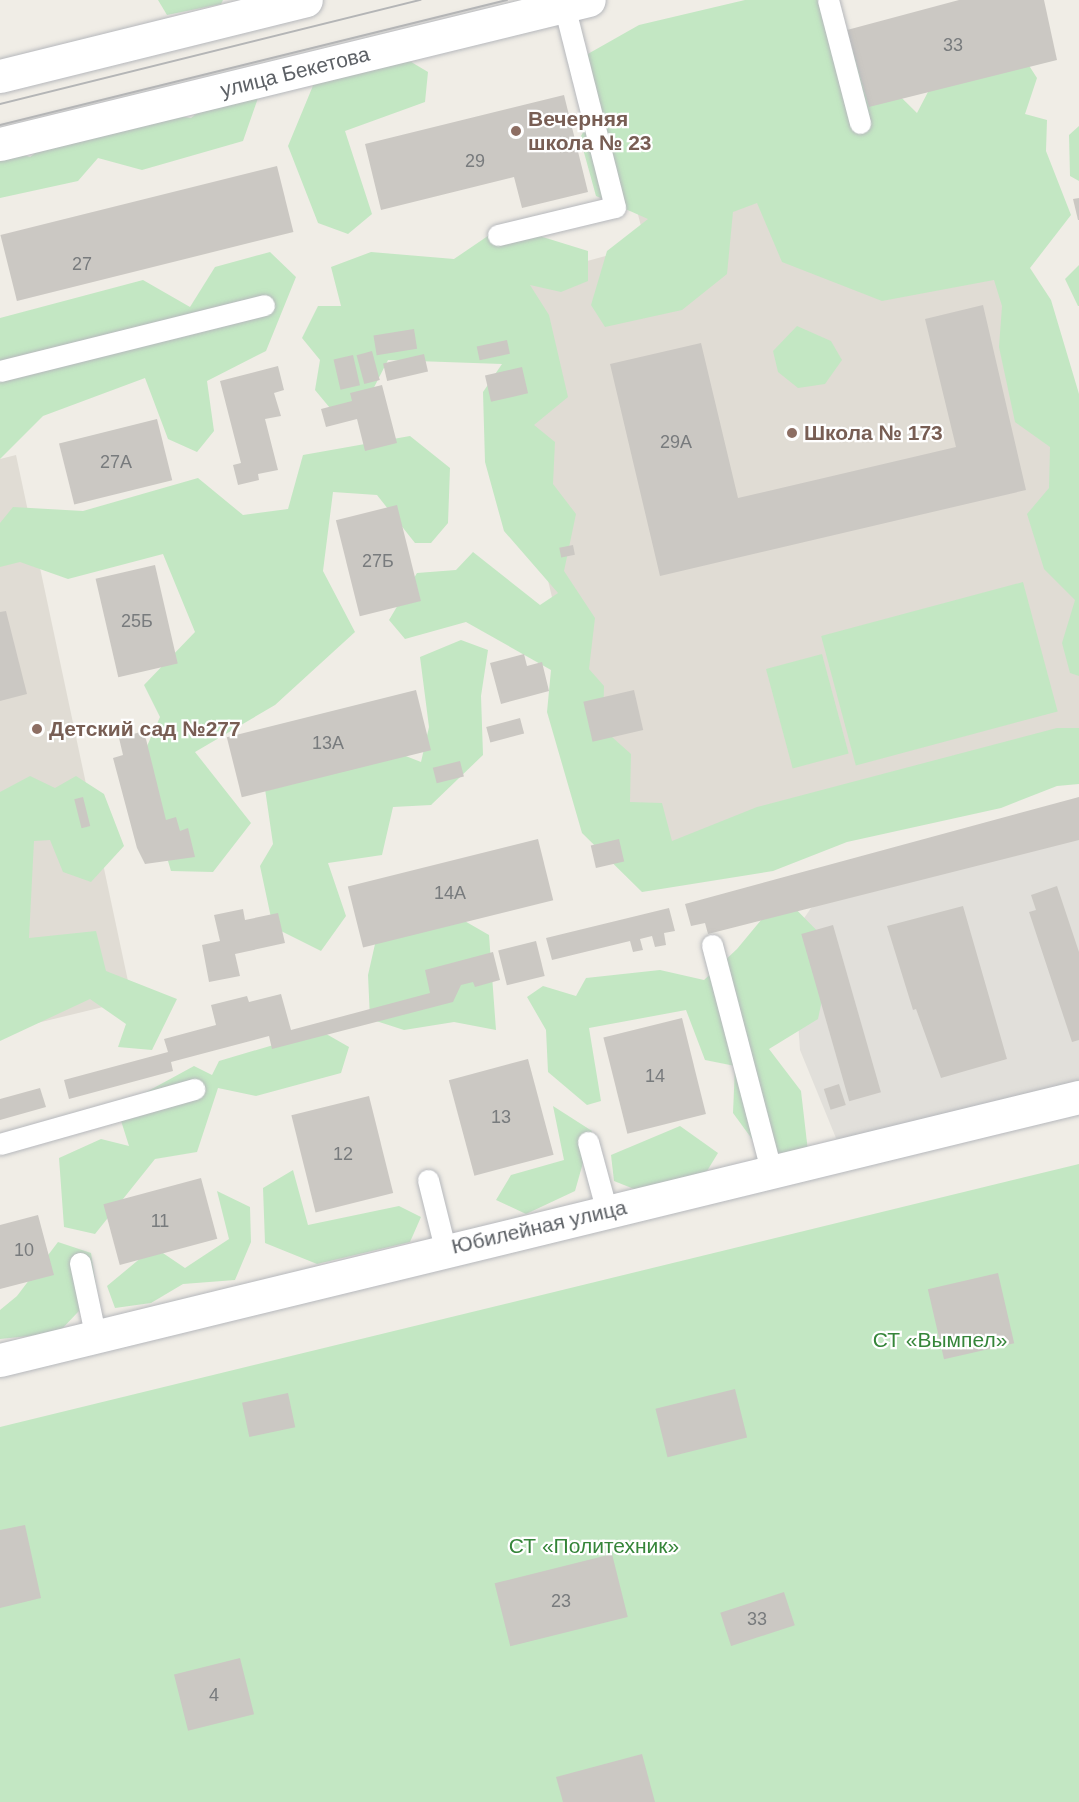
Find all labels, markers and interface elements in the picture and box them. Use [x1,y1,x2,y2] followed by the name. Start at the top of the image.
[943,34,963,56] house number: 33
[218,41,372,103] street label: улица Бекетова
[528,106,651,156] place label: Вечерняя школа № 23
[509,124,523,138] marker: Вечерняя школа № 23
[465,150,485,172] house number: 29
[72,253,92,275] house number: 27
[804,420,943,446] place label: Школа № 173
[785,426,799,440] marker: Школа № 173
[660,431,692,453] house number: 29А
[100,451,132,473] house number: 27А
[362,550,394,572] house number: 27Б
[121,610,153,632] house number: 25Б
[49,716,241,742] place label: Детский сад №277
[30,722,44,736] marker: Детский сад №277
[312,732,344,754] house number: 13А
[434,882,466,904] house number: 14А
[645,1065,665,1087] house number: 14
[491,1106,511,1128] house number: 13
[333,1143,353,1165] house number: 12
[449,1195,629,1259] street label: Юбилейная улица
[151,1210,169,1232] house number: 11
[14,1239,34,1261] house number: 10
[873,1327,1007,1353] park label: СТ «Вымпел»
[509,1533,679,1559] park label: СТ «Политехник»
[551,1590,571,1612] house number: 23
[747,1608,767,1630] house number: 33
[209,1684,219,1706] house number: 4

